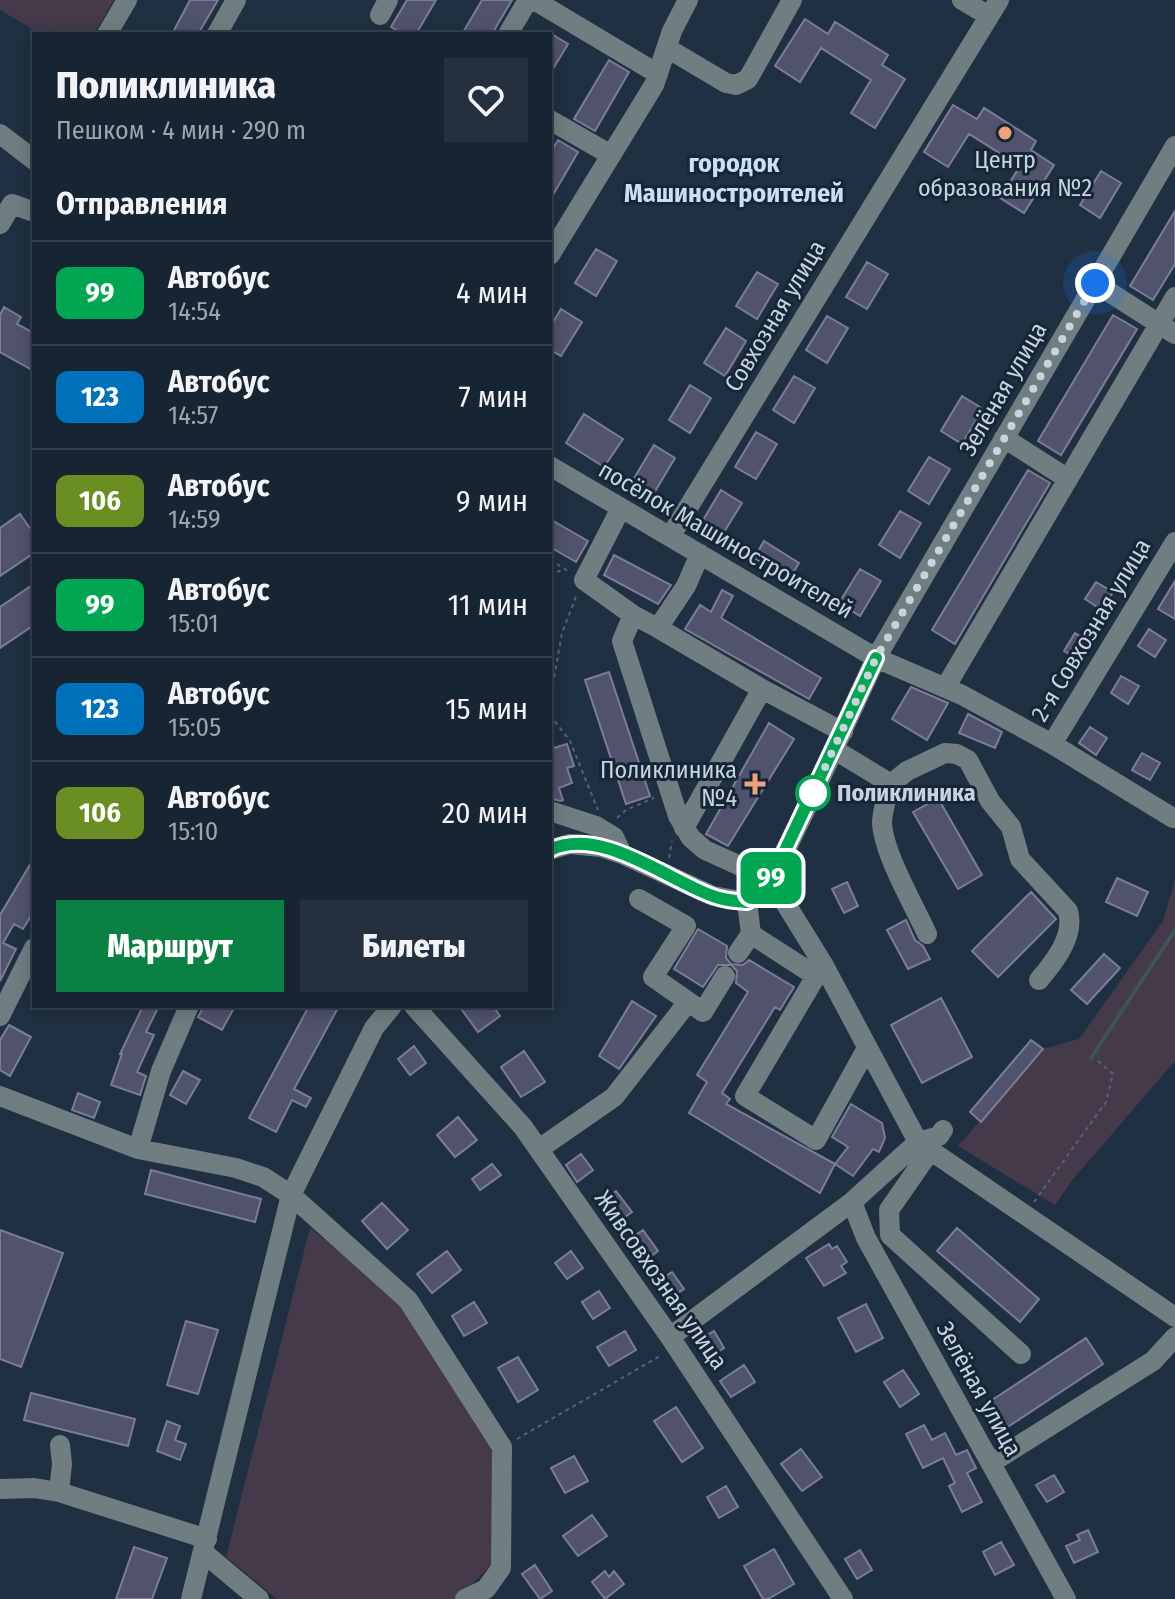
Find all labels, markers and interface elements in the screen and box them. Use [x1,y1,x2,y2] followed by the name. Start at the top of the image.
[444,58,528,142] button: heart
[56,62,276,108] text: Поликлиника
[56,115,306,146] text: Пешком · 4 мин · 290 m
[996,124,1014,142] marker: Центр образования №2
[918,146,1092,202] place label: Центр образования №2
[624,148,844,209] district label: городок Машиностроителей
[56,186,227,222] text: Отправления
[719,235,831,397] street label: Совхозная улица
[168,260,270,296] text: Автобус
[1075,263,1115,303] your location
[456,275,528,311] text: 4 мин
[86,276,114,309] text: 99
[168,296,221,327] text: 14:54
[954,317,1052,461] street label: Зелёная улица
[168,364,270,400] text: Автобус
[458,379,528,415] text: 7 мин
[81,380,119,413] text: 123
[168,400,218,431] text: 14:57
[594,456,858,624] street label: посёлок Машиностроителей
[168,468,270,504] text: Автобус
[456,483,528,519] text: 9 мин
[79,484,121,517] text: 106
[168,504,221,535] text: 14:59
[1025,534,1157,726] street label: 2-я Совхозная улица
[168,572,270,608] text: Автобус
[448,587,528,623] text: 11 мин
[86,588,114,621] text: 99
[168,608,219,639] text: 15:01
[168,676,270,712] text: Автобус
[445,691,528,727] text: 15 мин
[81,692,119,725] text: 123
[168,712,221,743] text: 15:05
[600,756,737,812] place label: Поликлиника №4
[744,773,766,795] marker: Поликлиника №4
[796,776,830,810] marker: Поликлиника
[837,779,976,807] place label: Поликлиника
[168,780,270,816] text: Автобус
[442,795,528,831] text: 20 мин
[79,796,121,829] text: 106
[168,816,218,847] text: 15:10
[735,852,807,904] line badge: 99
[757,861,785,894] text: 99
[56,900,284,992] button: Маршрут
[300,900,528,992] button: Билеты
[589,1185,733,1375] street label: Живсовхозная улица
[931,1317,1027,1461] street label: Зелёная улица

